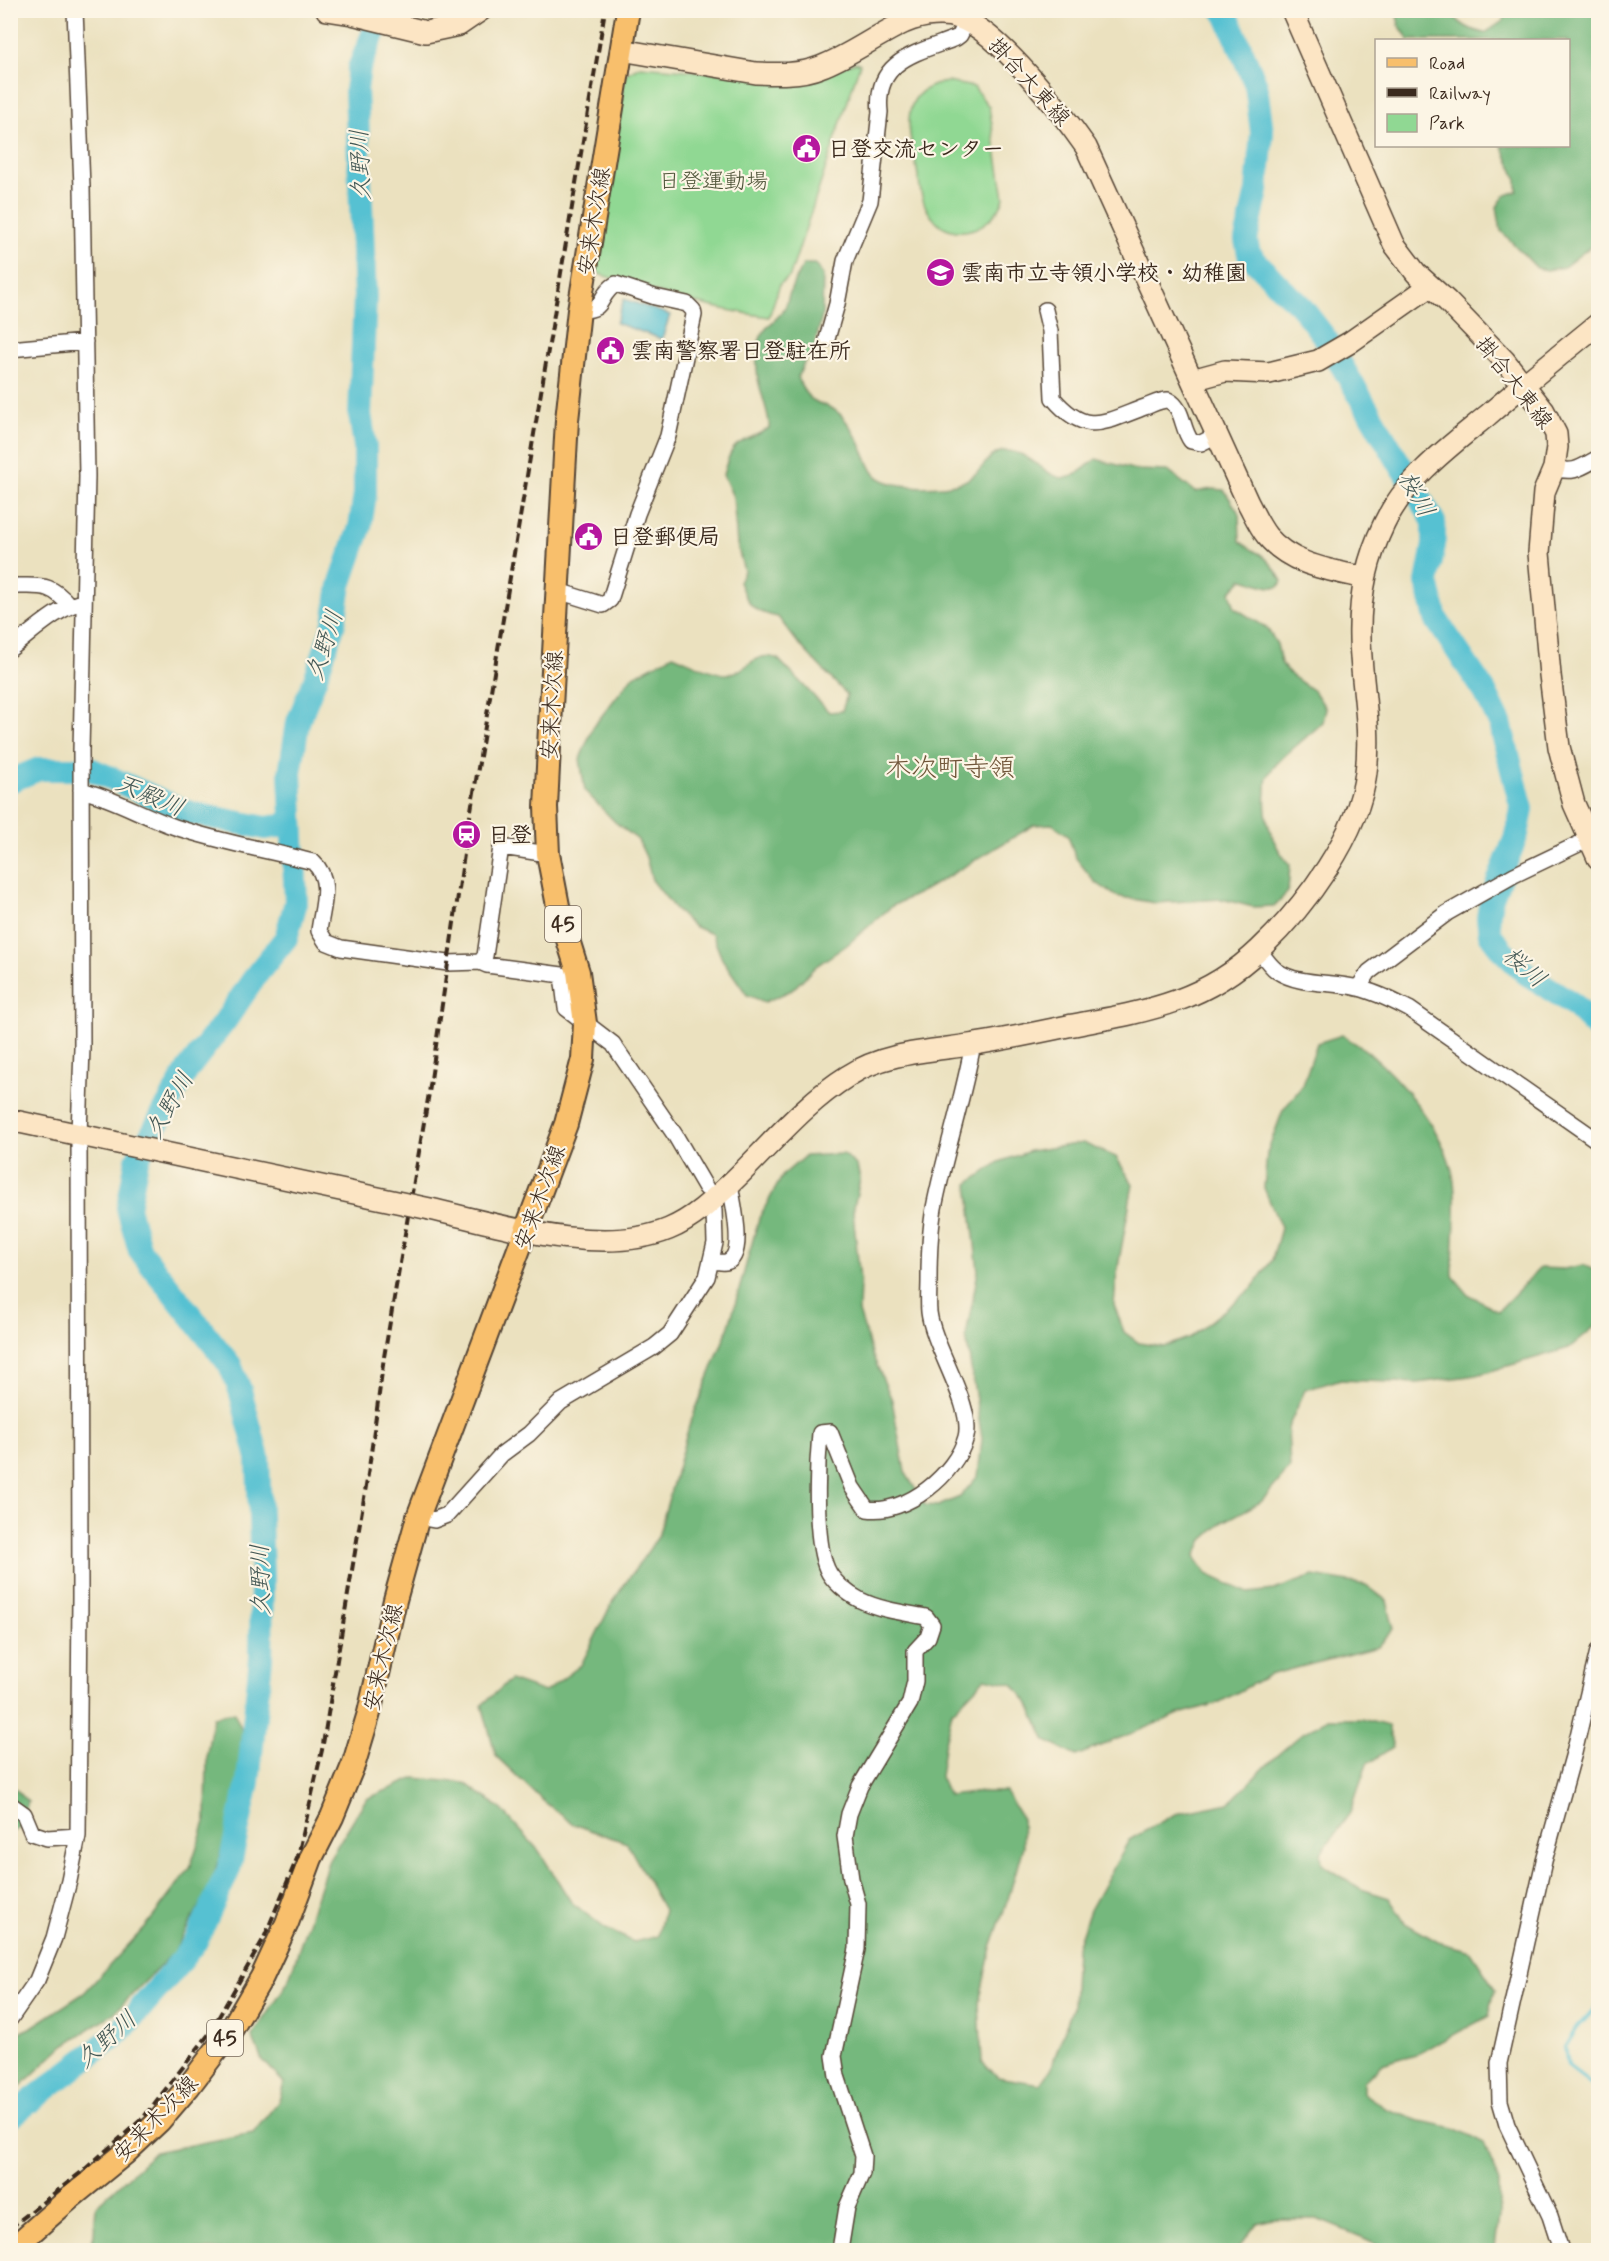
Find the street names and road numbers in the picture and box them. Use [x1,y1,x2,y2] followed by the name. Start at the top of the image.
[981,32,1076,133] street label: 掛合大東線
[573,165,617,278] street label: 安来木次線
[1469,331,1558,435] street label: 掛合大東線
[536,649,570,761] street label: 安来木次線
[545,906,581,942] road number: 45
[509,1141,573,1254] street label: 安来木次線
[358,1601,410,1714] street label: 安来木次線
[207,2020,243,2056] road number: 45
[108,2070,205,2169] street label: 安来木次線

